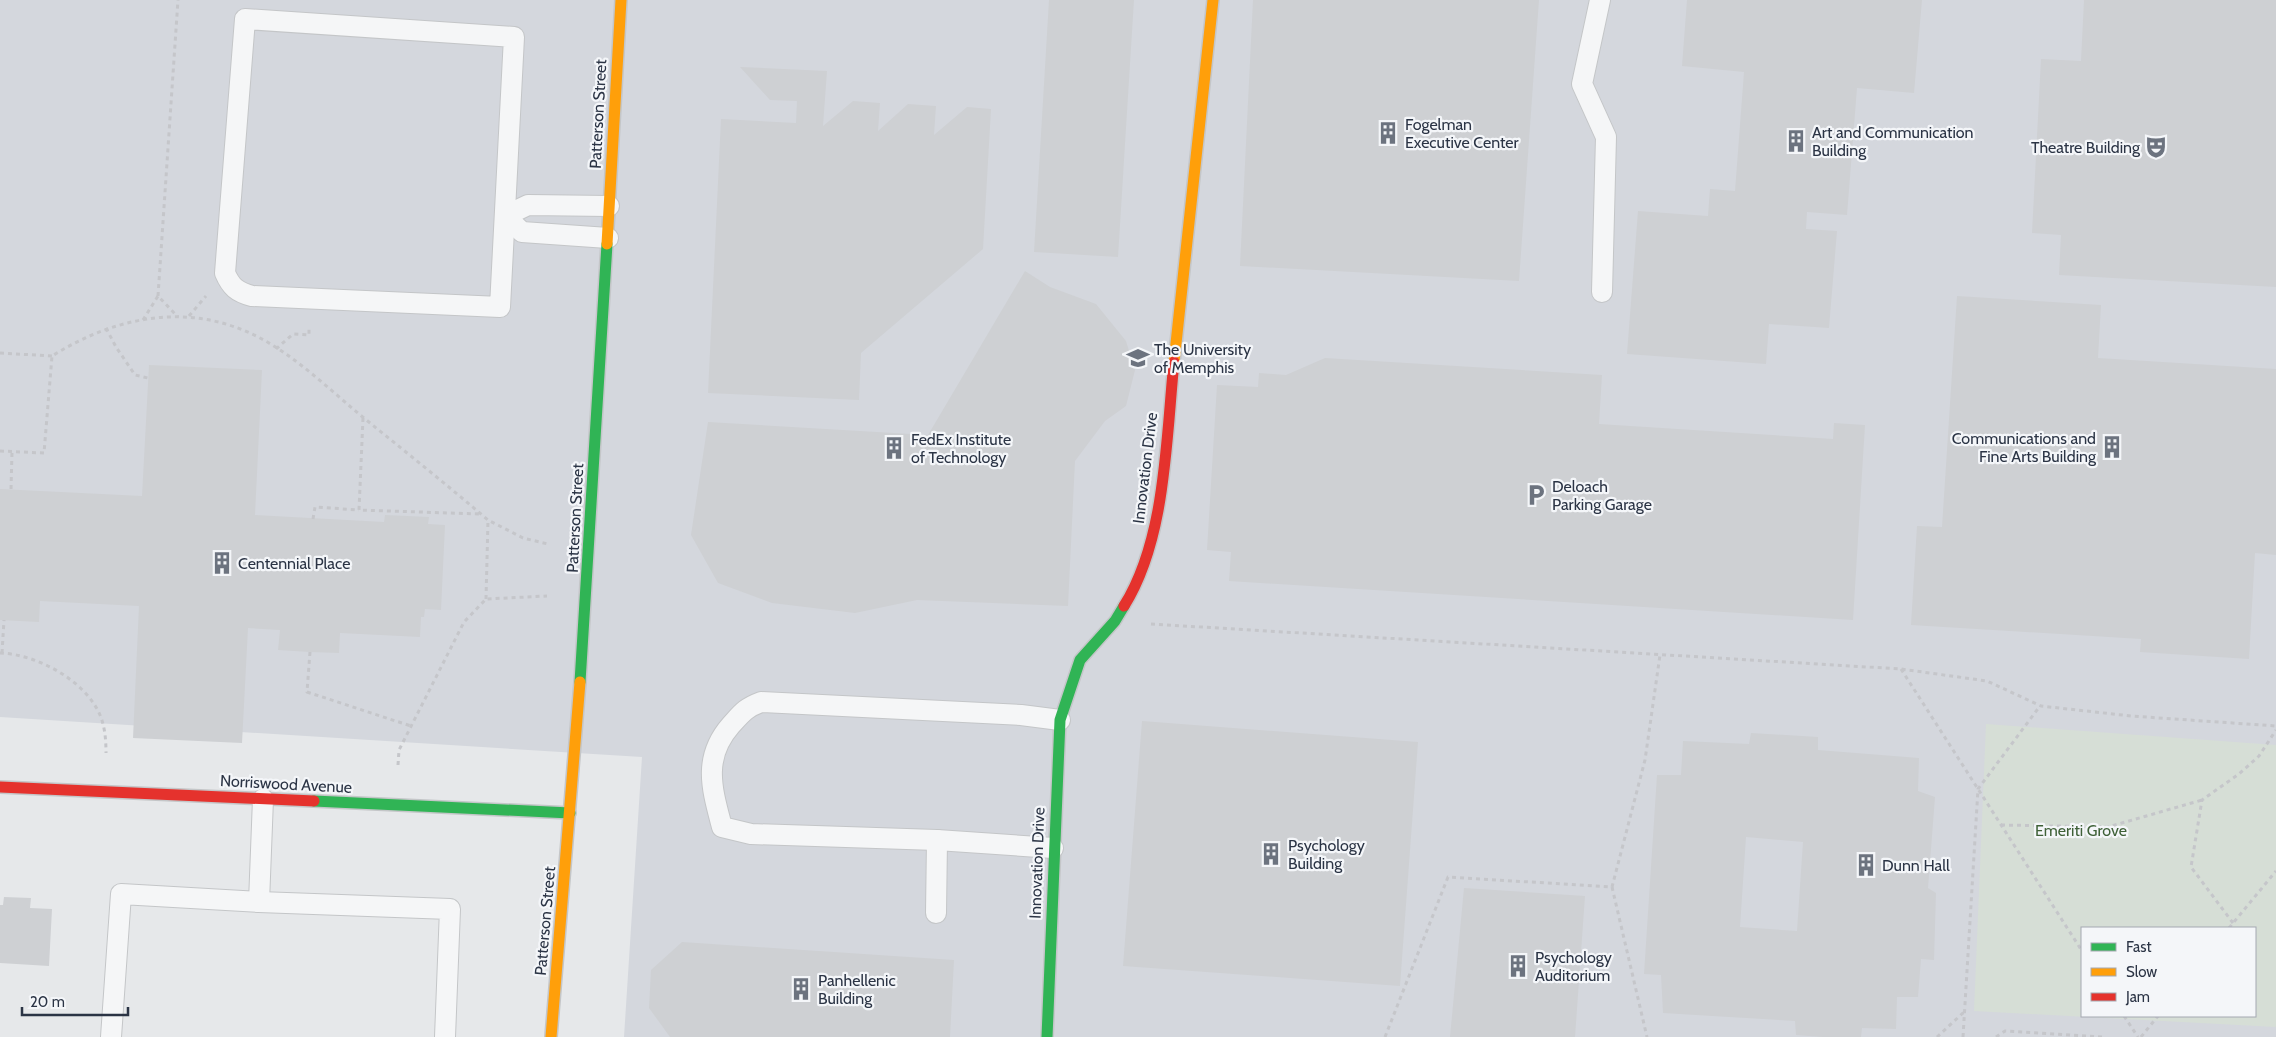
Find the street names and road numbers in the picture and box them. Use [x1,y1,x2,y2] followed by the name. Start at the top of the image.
[586,58,610,169] street label: Patterson Street
[1129,411,1161,525] street label: Innovation Drive
[563,462,587,573] street label: Patterson Street
[219,771,353,797] street label: Norriswood Avenue
[1026,807,1048,919] street label: Innovation Drive
[531,865,559,976] street label: Patterson Street

